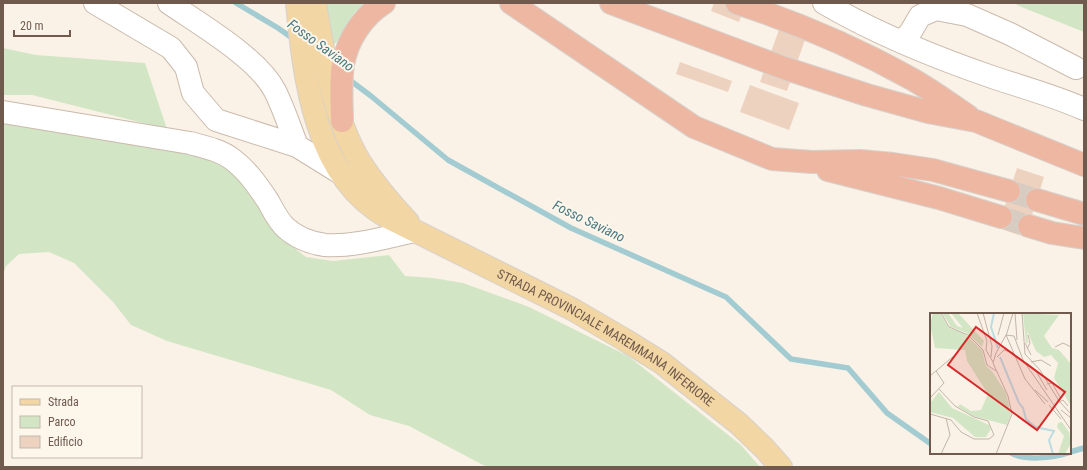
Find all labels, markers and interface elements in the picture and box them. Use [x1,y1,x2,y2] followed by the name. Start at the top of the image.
[14,12,70,38] scale bar
[285,16,357,74] water label: Fosso Saviano
[20,19,44,33] text: 20 m
[550,197,628,245] water label: Fosso Saviano
[495,266,717,409] street label: STRADA PROVINCIALE MAREMMANA INFERIORE
[930,313,1071,454] inset map
[12,386,142,458] legend
[48,395,79,409] text: Strada
[48,415,75,429] text: Parco
[48,435,83,449] text: Edificio

